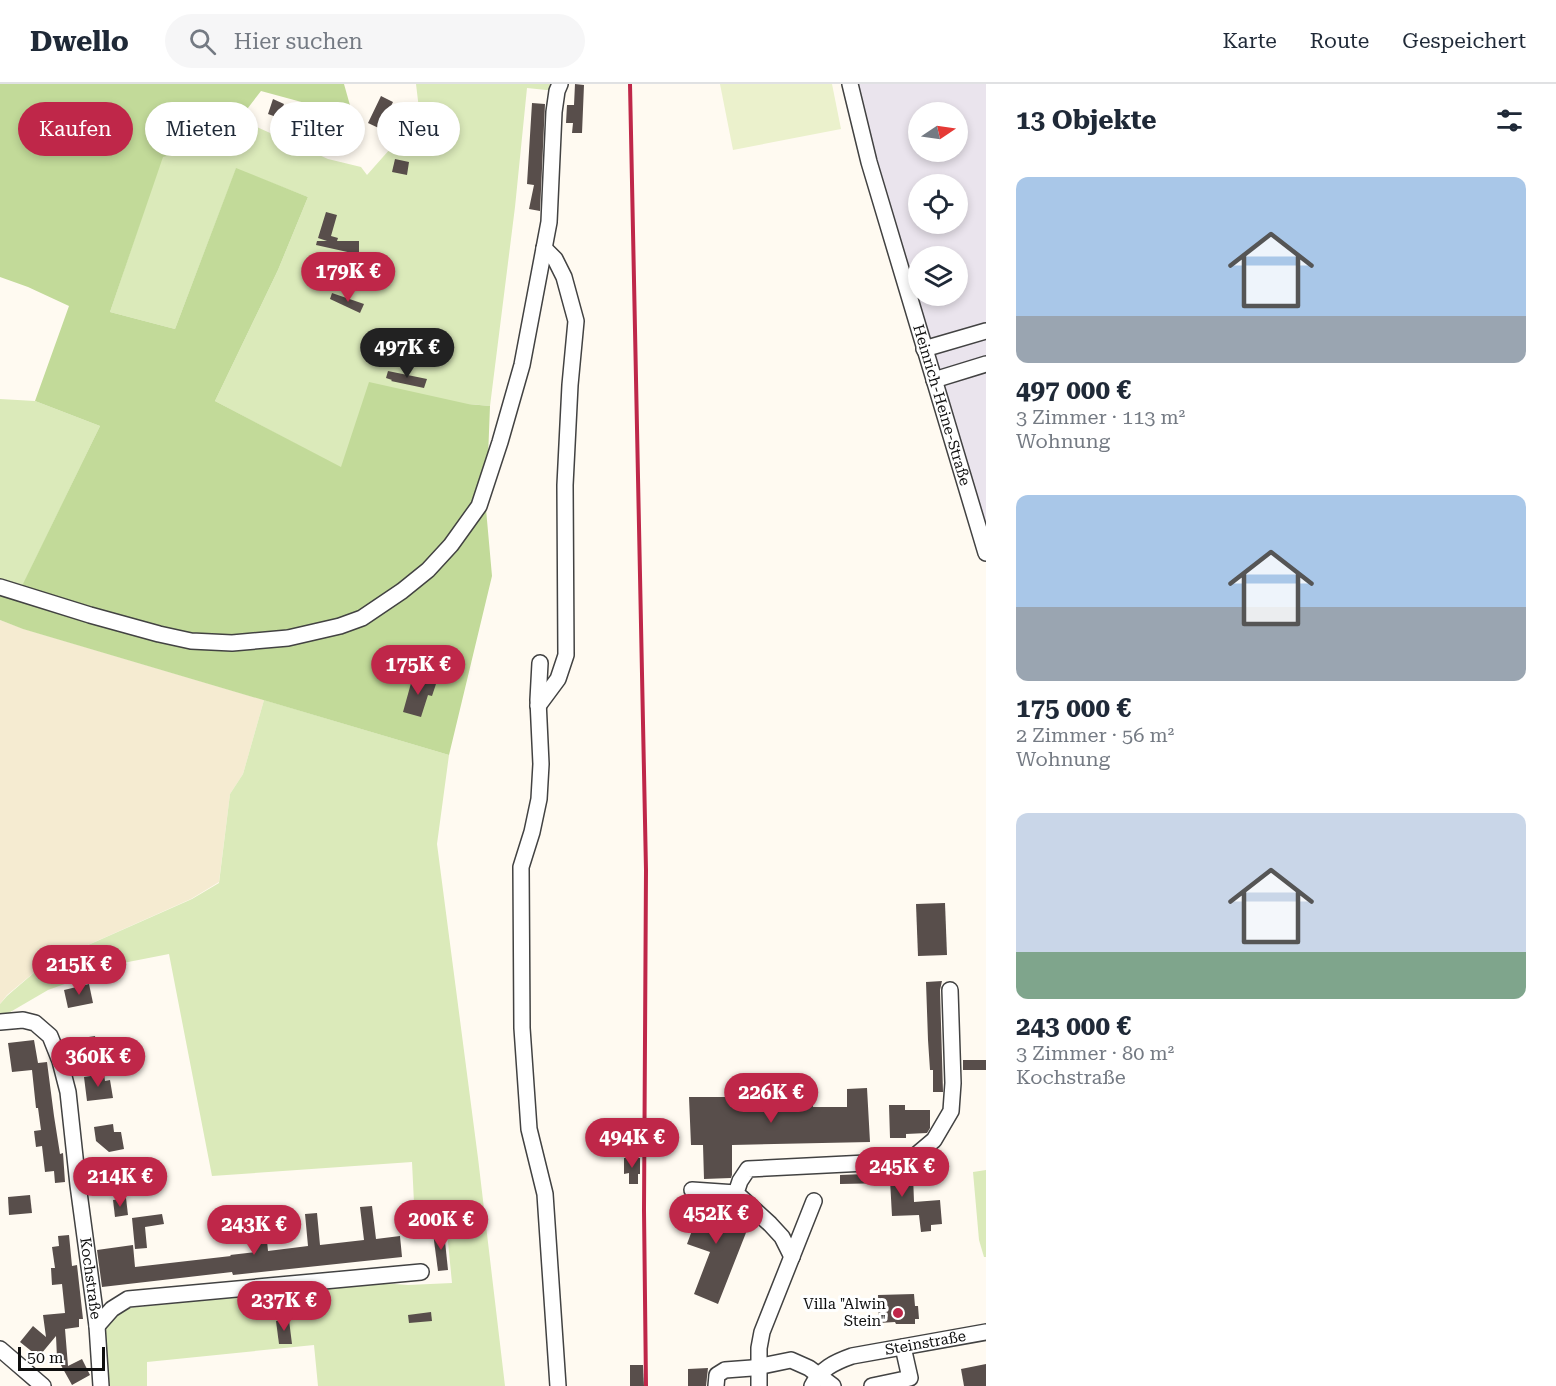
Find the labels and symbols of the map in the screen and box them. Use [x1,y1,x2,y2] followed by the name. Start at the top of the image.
[908,102,968,162] north arrow
[299,252,397,303] pin: 179K €
[909,322,974,488] street label: Heinrich-Heine-Straße
[358,328,456,379] pin: 497K €
[369,645,467,696] pin: 175K €
[30,945,128,996] pin: 215K €
[49,1037,147,1088] pin: 360K €
[722,1073,820,1124] pin: 226K €
[583,1118,681,1169] pin: 494K €
[853,1147,951,1198] pin: 245K €
[71,1157,169,1208] pin: 214K €
[667,1194,765,1245] pin: 452K €
[392,1200,490,1251] pin: 200K €
[205,1205,303,1256] pin: 243K €
[76,1236,105,1320] street label: Kochstraße
[235,1281,333,1332] pin: 237K €
[803,1295,886,1330] place label: Villa "Alwin Stein"
[891,1306,905,1320] marker: Villa "Alwin Stein"
[883,1327,967,1359] street label: Steinstraße
[18,1344,105,1372] scale bar

